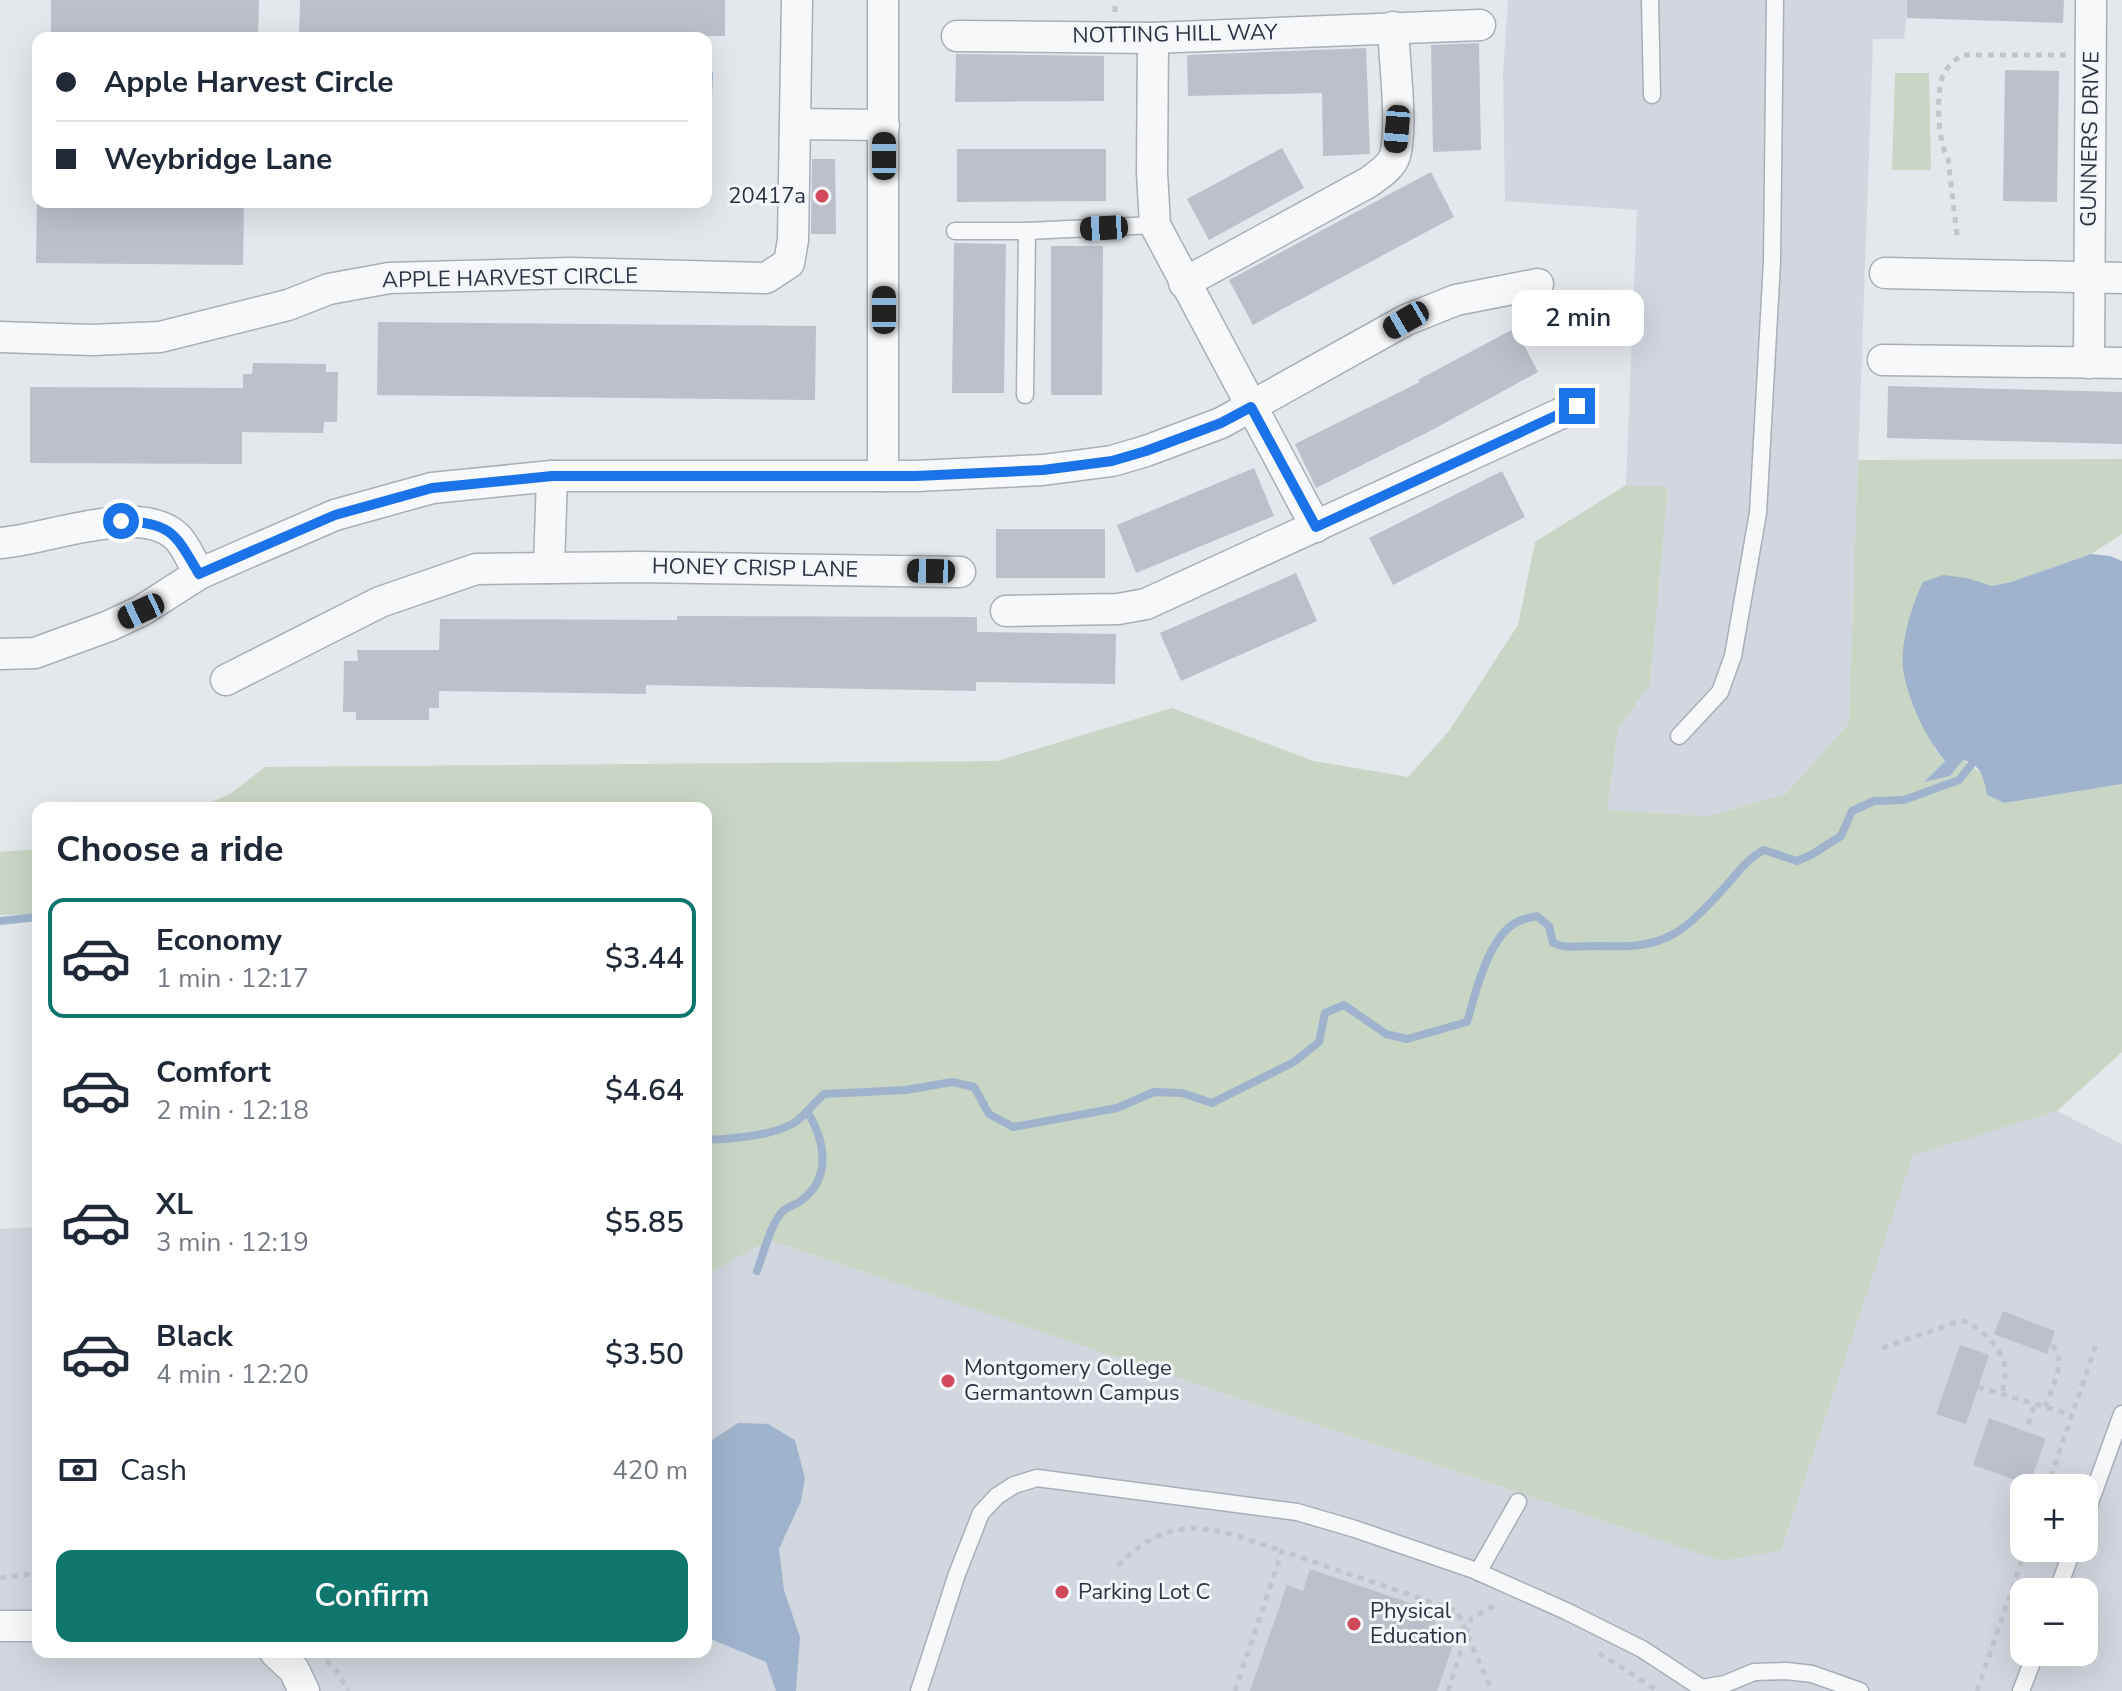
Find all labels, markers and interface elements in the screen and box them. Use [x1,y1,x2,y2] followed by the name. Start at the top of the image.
[1072,17,1279,51] street label: NOTTING HILL WAY
[2073,51,2107,227] street label: GUNNERS DRIVE
[104,62,394,103] text: Apple Harvest Circle
[1383,104,1411,154] car
[872,132,896,180] car
[104,139,332,180] text: Weybridge Lane
[728,181,806,211] place label: 20417a
[813,187,831,205] marker: 20417a
[1079,215,1129,241] car
[382,261,638,295] street label: APPLE HARVEST CIRCLE
[872,286,896,334] car
[1511,290,1643,346] callout: 2 min
[1379,298,1433,342] car
[1545,300,1611,335] text: 2 min
[1559,388,1595,424] route end
[103,503,139,539] route start
[652,551,858,585] street label: HONEY CRISP LANE
[907,559,955,583] car
[114,590,168,632] car
[56,825,284,874] text: Choose a ride
[156,920,282,961] text: Economy
[60,922,132,994] icon: car
[605,938,684,979] text: $3.44
[156,961,309,996] text: 1 min · 12:17
[156,1052,271,1093] text: Comfort
[60,1054,132,1126] icon: car
[605,1070,684,1111] text: $4.64
[156,1093,309,1128] text: 2 min · 12:18
[156,1184,193,1225] text: XL
[60,1186,132,1258] icon: car
[605,1202,684,1243] text: $5.85
[156,1225,309,1260] text: 3 min · 12:19
[156,1316,233,1357] text: Black
[60,1318,132,1390] icon: car
[605,1334,684,1375] text: $3.50
[964,1353,1180,1408] place label: Montgomery College Germantown Campus
[156,1357,309,1392] text: 4 min · 12:20
[939,1372,957,1390] marker: Montgomery College Germantown Campus
[56,1448,100,1492] icon: cash
[120,1450,187,1491] text: Cash
[612,1453,688,1488] text: 420 m
[2010,1474,2098,1666] map controls
[2010,1474,2098,1562] button: +
[56,1550,688,1642] button: Confirm
[1078,1577,1210,1607] place label: Parking Lot C
[2010,1578,2098,1666] button: −
[1053,1583,1071,1601] marker: Parking Lot C
[1370,1596,1467,1651] place label: Physical Education
[1345,1615,1363,1633] marker: Physical Education

